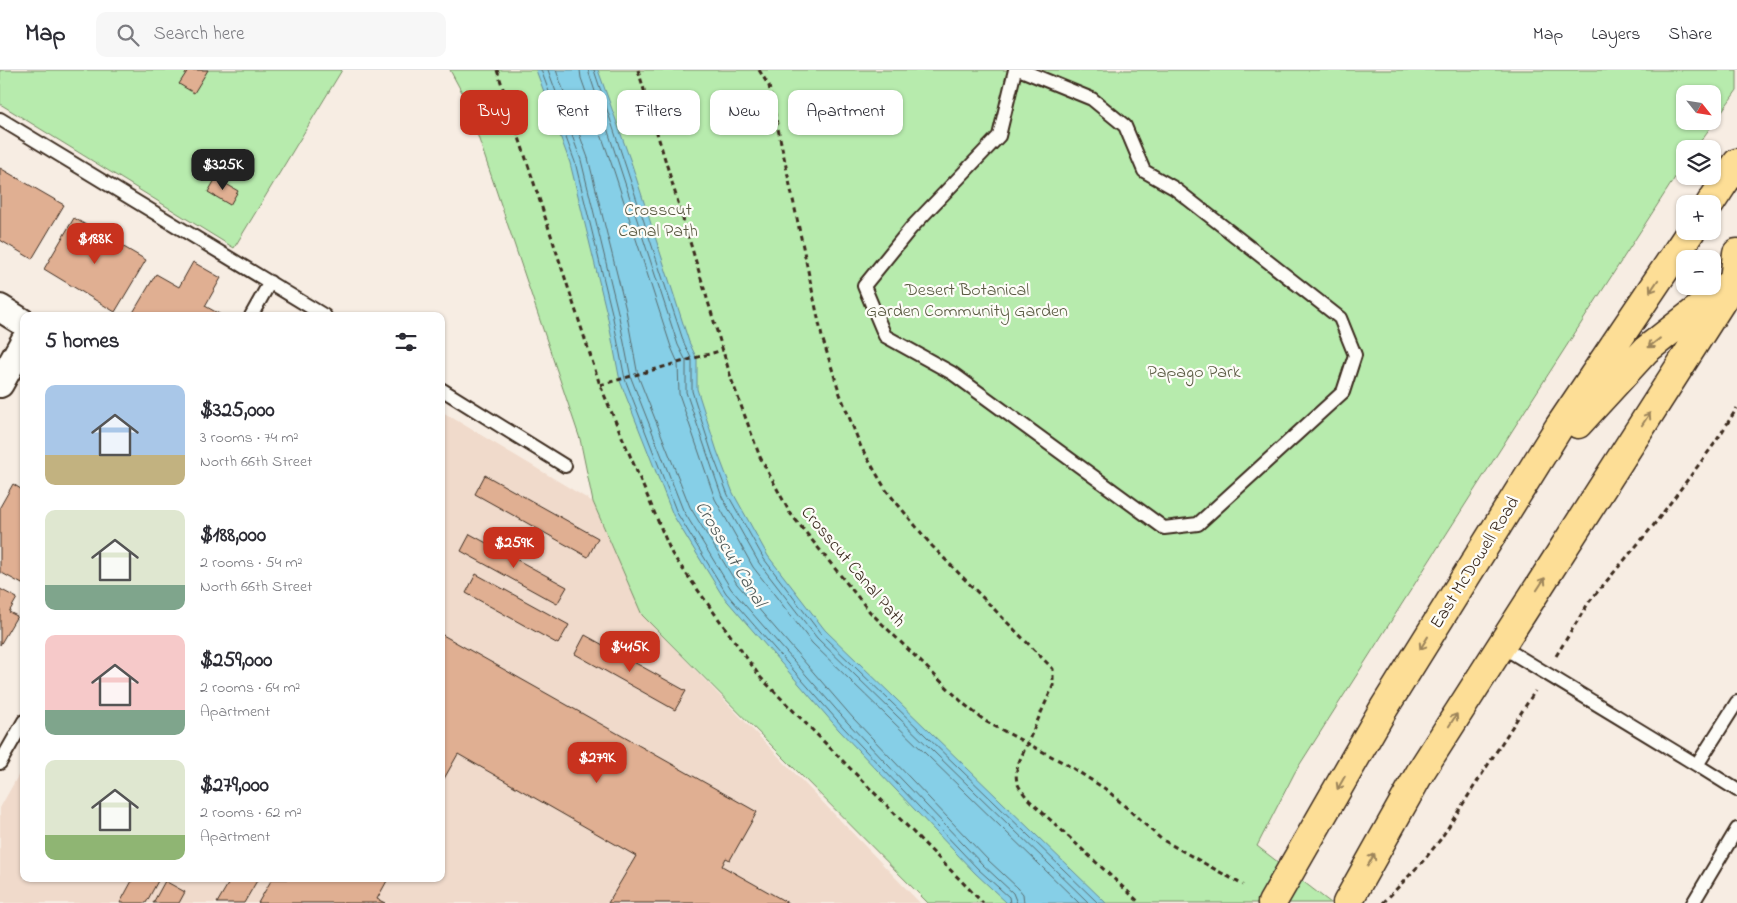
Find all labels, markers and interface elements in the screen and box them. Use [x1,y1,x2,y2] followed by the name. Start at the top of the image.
[96,12,446,57] search box
[25,17,66,52] text: Map
[114,21,142,49] icon: search
[154,21,245,48] text: Search here
[1533,22,1563,48] text: Map
[1591,22,1641,48] text: Layers
[1669,22,1712,48] text: Share
[1676,85,1721,130] north arrow
[1676,85,1721,295] map controls
[460,90,528,135] chip: Buy
[538,90,607,135] chip: Rent
[617,90,700,135] chip: Filters
[710,90,778,135] chip: New
[788,90,903,135] chip: Apartment
[1676,140,1721,185] button: layers
[188,148,258,191] pin: $325K
[202,153,244,177] text: $325K
[1676,195,1721,240] button: +
[618,198,698,245] park label: Crosscut Canal Path
[60,222,130,265] pin: $188K
[78,227,112,251] text: $188K
[1676,250,1721,295] button: −
[866,278,1068,325] park label: Desert Botanical Garden Community Garden
[1649,279,1659,293] one-way arrow
[45,327,120,357] text: 5 homes
[392,328,420,356] icon: filters
[1648,338,1661,349] one-way arrow
[1147,360,1241,387] park label: Papago Park
[200,396,275,426] text: $325,000
[85,405,145,465] icon: home
[1642,412,1652,426] one-way arrow
[200,426,299,450] text: 3 rooms · 74 m²
[200,450,312,474] text: North 66th Street
[1425,492,1527,634] street label: East McDowell Road
[688,496,774,615] water label: Crosscut Canal
[794,501,911,634] street label: Crosscut Canal Path
[200,521,266,551] text: $188,000
[479,526,549,569] pin: $259K
[85,530,145,590] icon: home
[494,531,534,555] text: $259K
[200,551,302,575] text: 2 rooms · 54 m²
[200,575,312,599] text: North 66th Street
[1536,577,1546,591] one-way arrow
[595,630,665,673] pin: $415K
[611,635,649,659] text: $415K
[1419,636,1429,650] one-way arrow
[200,646,272,676] text: $259,000
[85,655,145,715] icon: home
[200,676,300,700] text: 2 rooms · 64 m²
[200,700,270,724] text: Apartment
[1449,714,1459,728] one-way arrow
[562,742,632,784] pin: $279K
[579,746,615,770] text: $279K
[200,771,269,801] text: $279,000
[1336,775,1346,790] one-way arrow
[85,780,145,840] icon: home
[200,801,302,825] text: 2 rooms · 62 m²
[200,825,270,849] text: Apartment
[1366,853,1376,868] one-way arrow

